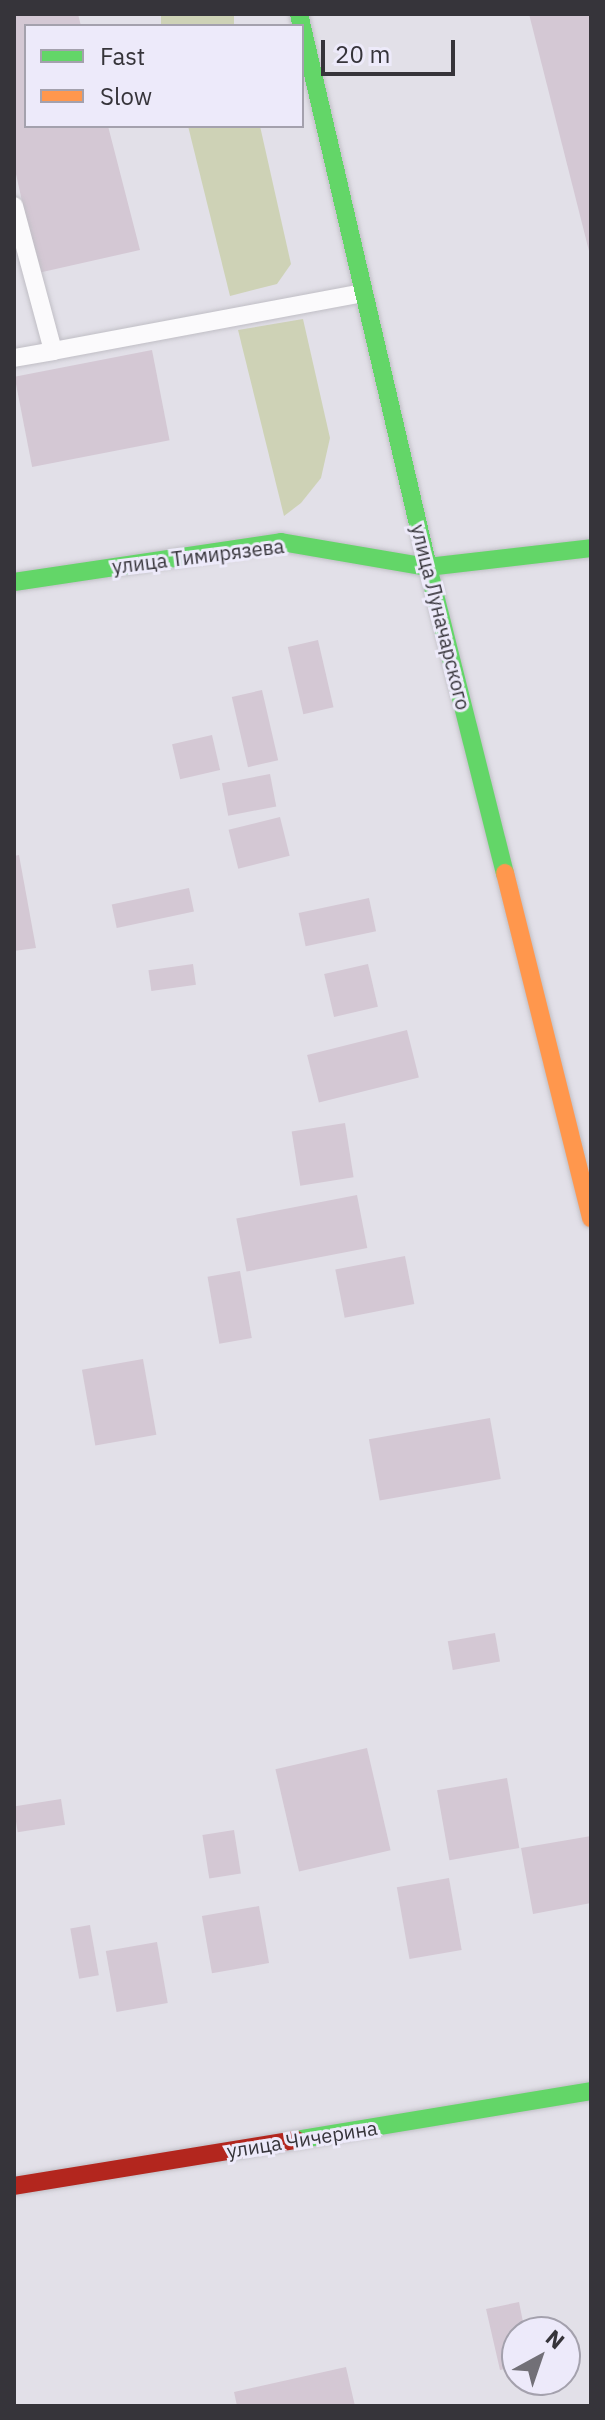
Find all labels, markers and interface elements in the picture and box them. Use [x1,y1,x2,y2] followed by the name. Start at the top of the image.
[24,24,304,128] legend
[325,24,459,74] scale bar
[335,38,390,70] text: 20 m
[100,40,145,72] text: Fast
[100,80,152,112] text: Slow
[406,522,476,712] street label: улица Луначарского
[111,534,285,578] street label: улица Тимирязева
[225,2115,379,2163] street label: улица Чичерина
[501,2316,581,2396] north arrow
[540,2323,571,2355] text: N

